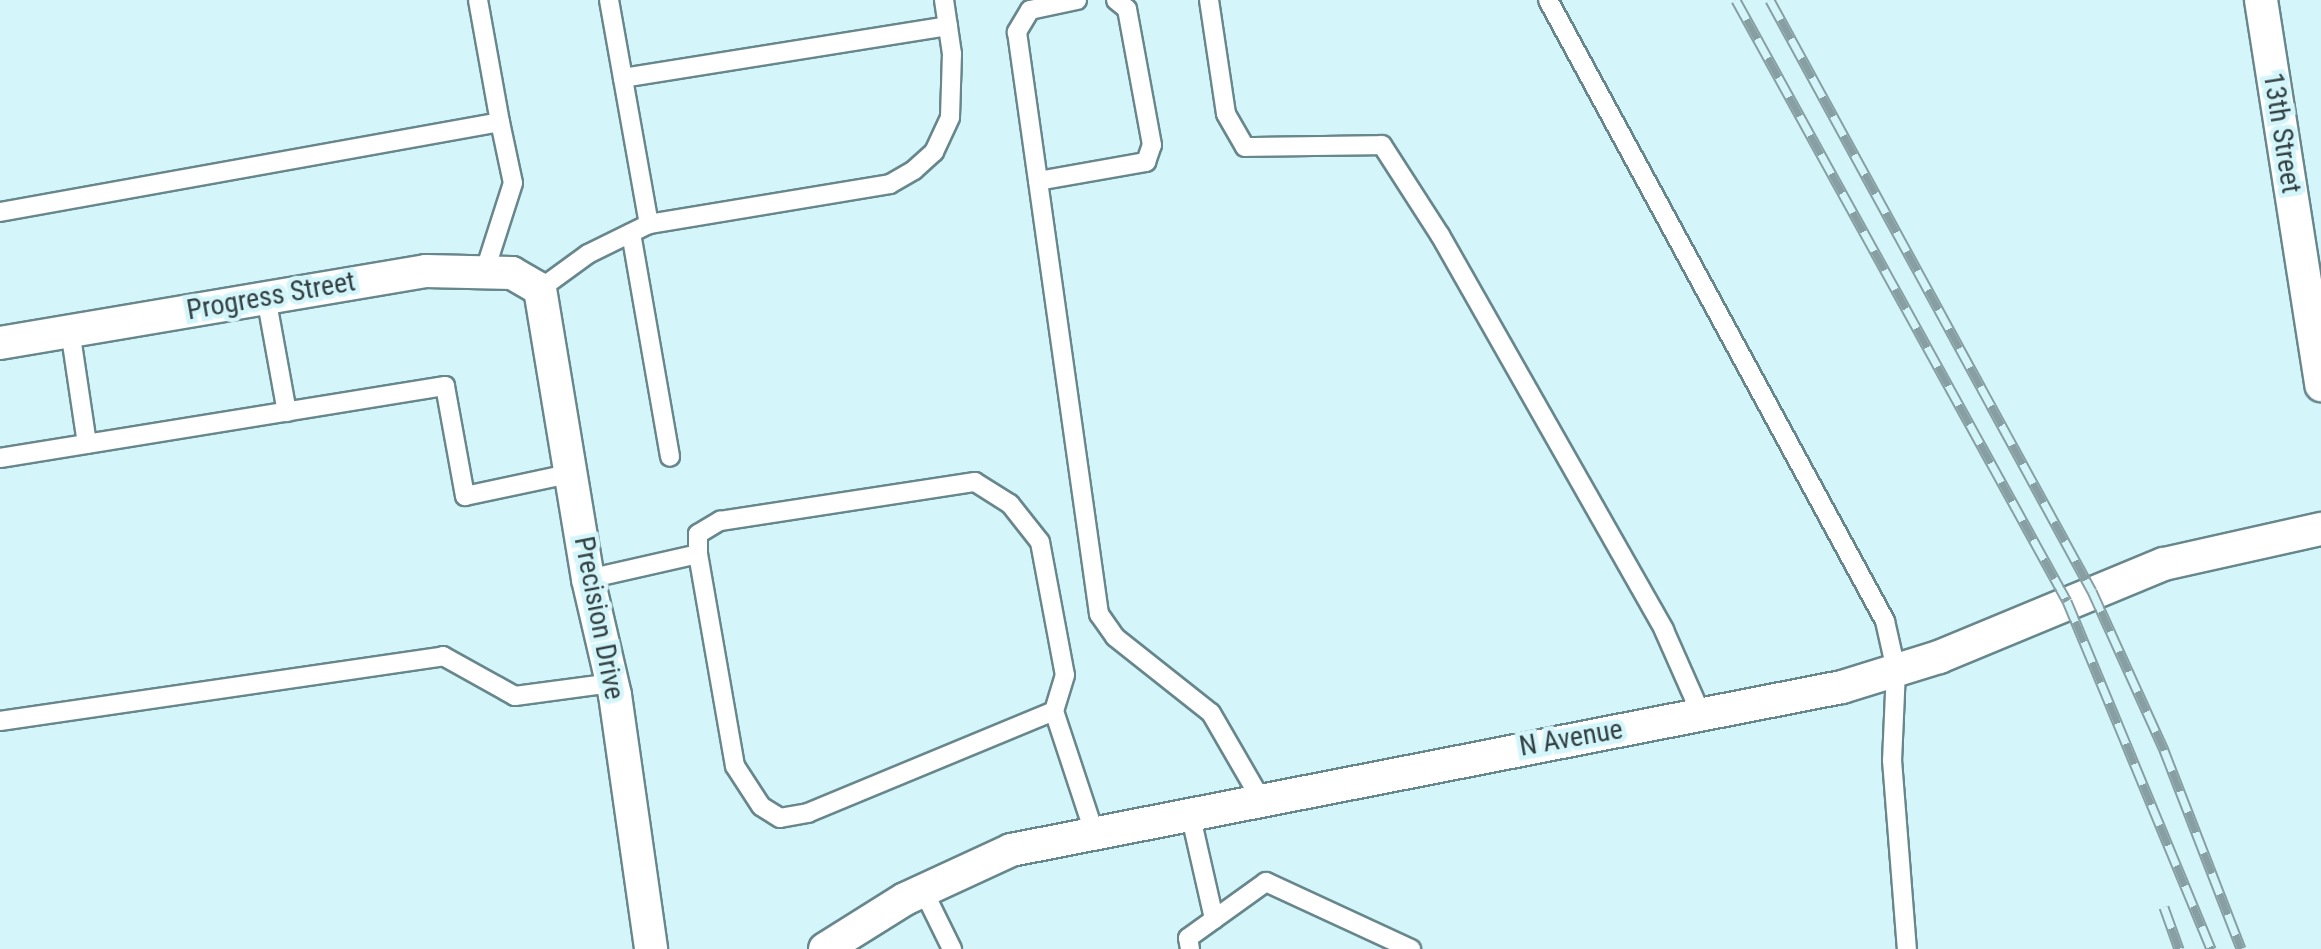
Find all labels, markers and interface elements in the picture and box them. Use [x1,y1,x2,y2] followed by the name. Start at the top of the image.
[2256,70,2308,196] street label: 13th Street
[184,265,358,327] street label: Progress Street
[567,534,631,702] street label: Precision Drive
[1517,712,1625,764] street label: N Avenue

